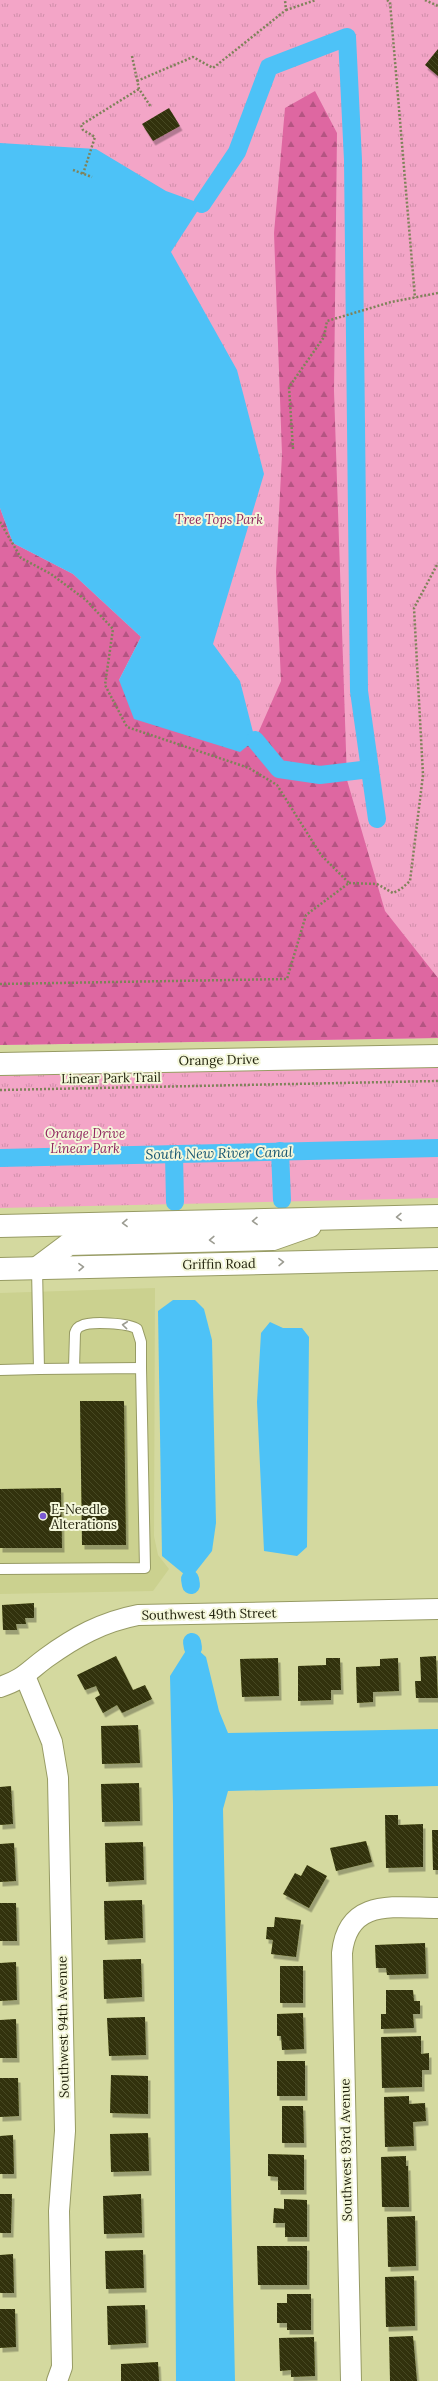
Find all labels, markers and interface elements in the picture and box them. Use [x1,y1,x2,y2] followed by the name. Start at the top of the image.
[175,511,263,528] park label: Tree Tops Park
[179,1051,259,1069] street label: Orange Drive
[61,1069,162,1087] street label: Linear Park Trail
[45,1125,125,1157] park label: Orange Drive Linear Park
[145,1143,293,1163] water label: South New River Canal
[396,1213,402,1222] one-way arrow
[252,1216,258,1225] one-way arrow
[122,1219,128,1228] one-way arrow
[209,1236,215,1244] one-way arrow
[182,1255,256,1273] street label: Griffin Road
[278,1258,284,1267] one-way arrow
[78,1263,84,1272] one-way arrow
[122,1321,128,1330] one-way arrow
[50,1501,117,1533] place label: E-Needle Alterations
[38,1511,48,1521] marker: E-Needle Alterations
[141,1604,277,1624] street label: Southwest 49th Street
[53,1956,73,2098] street label: Southwest 94th Avenue
[336,2078,356,2222] street label: Southwest 93rd Avenue

